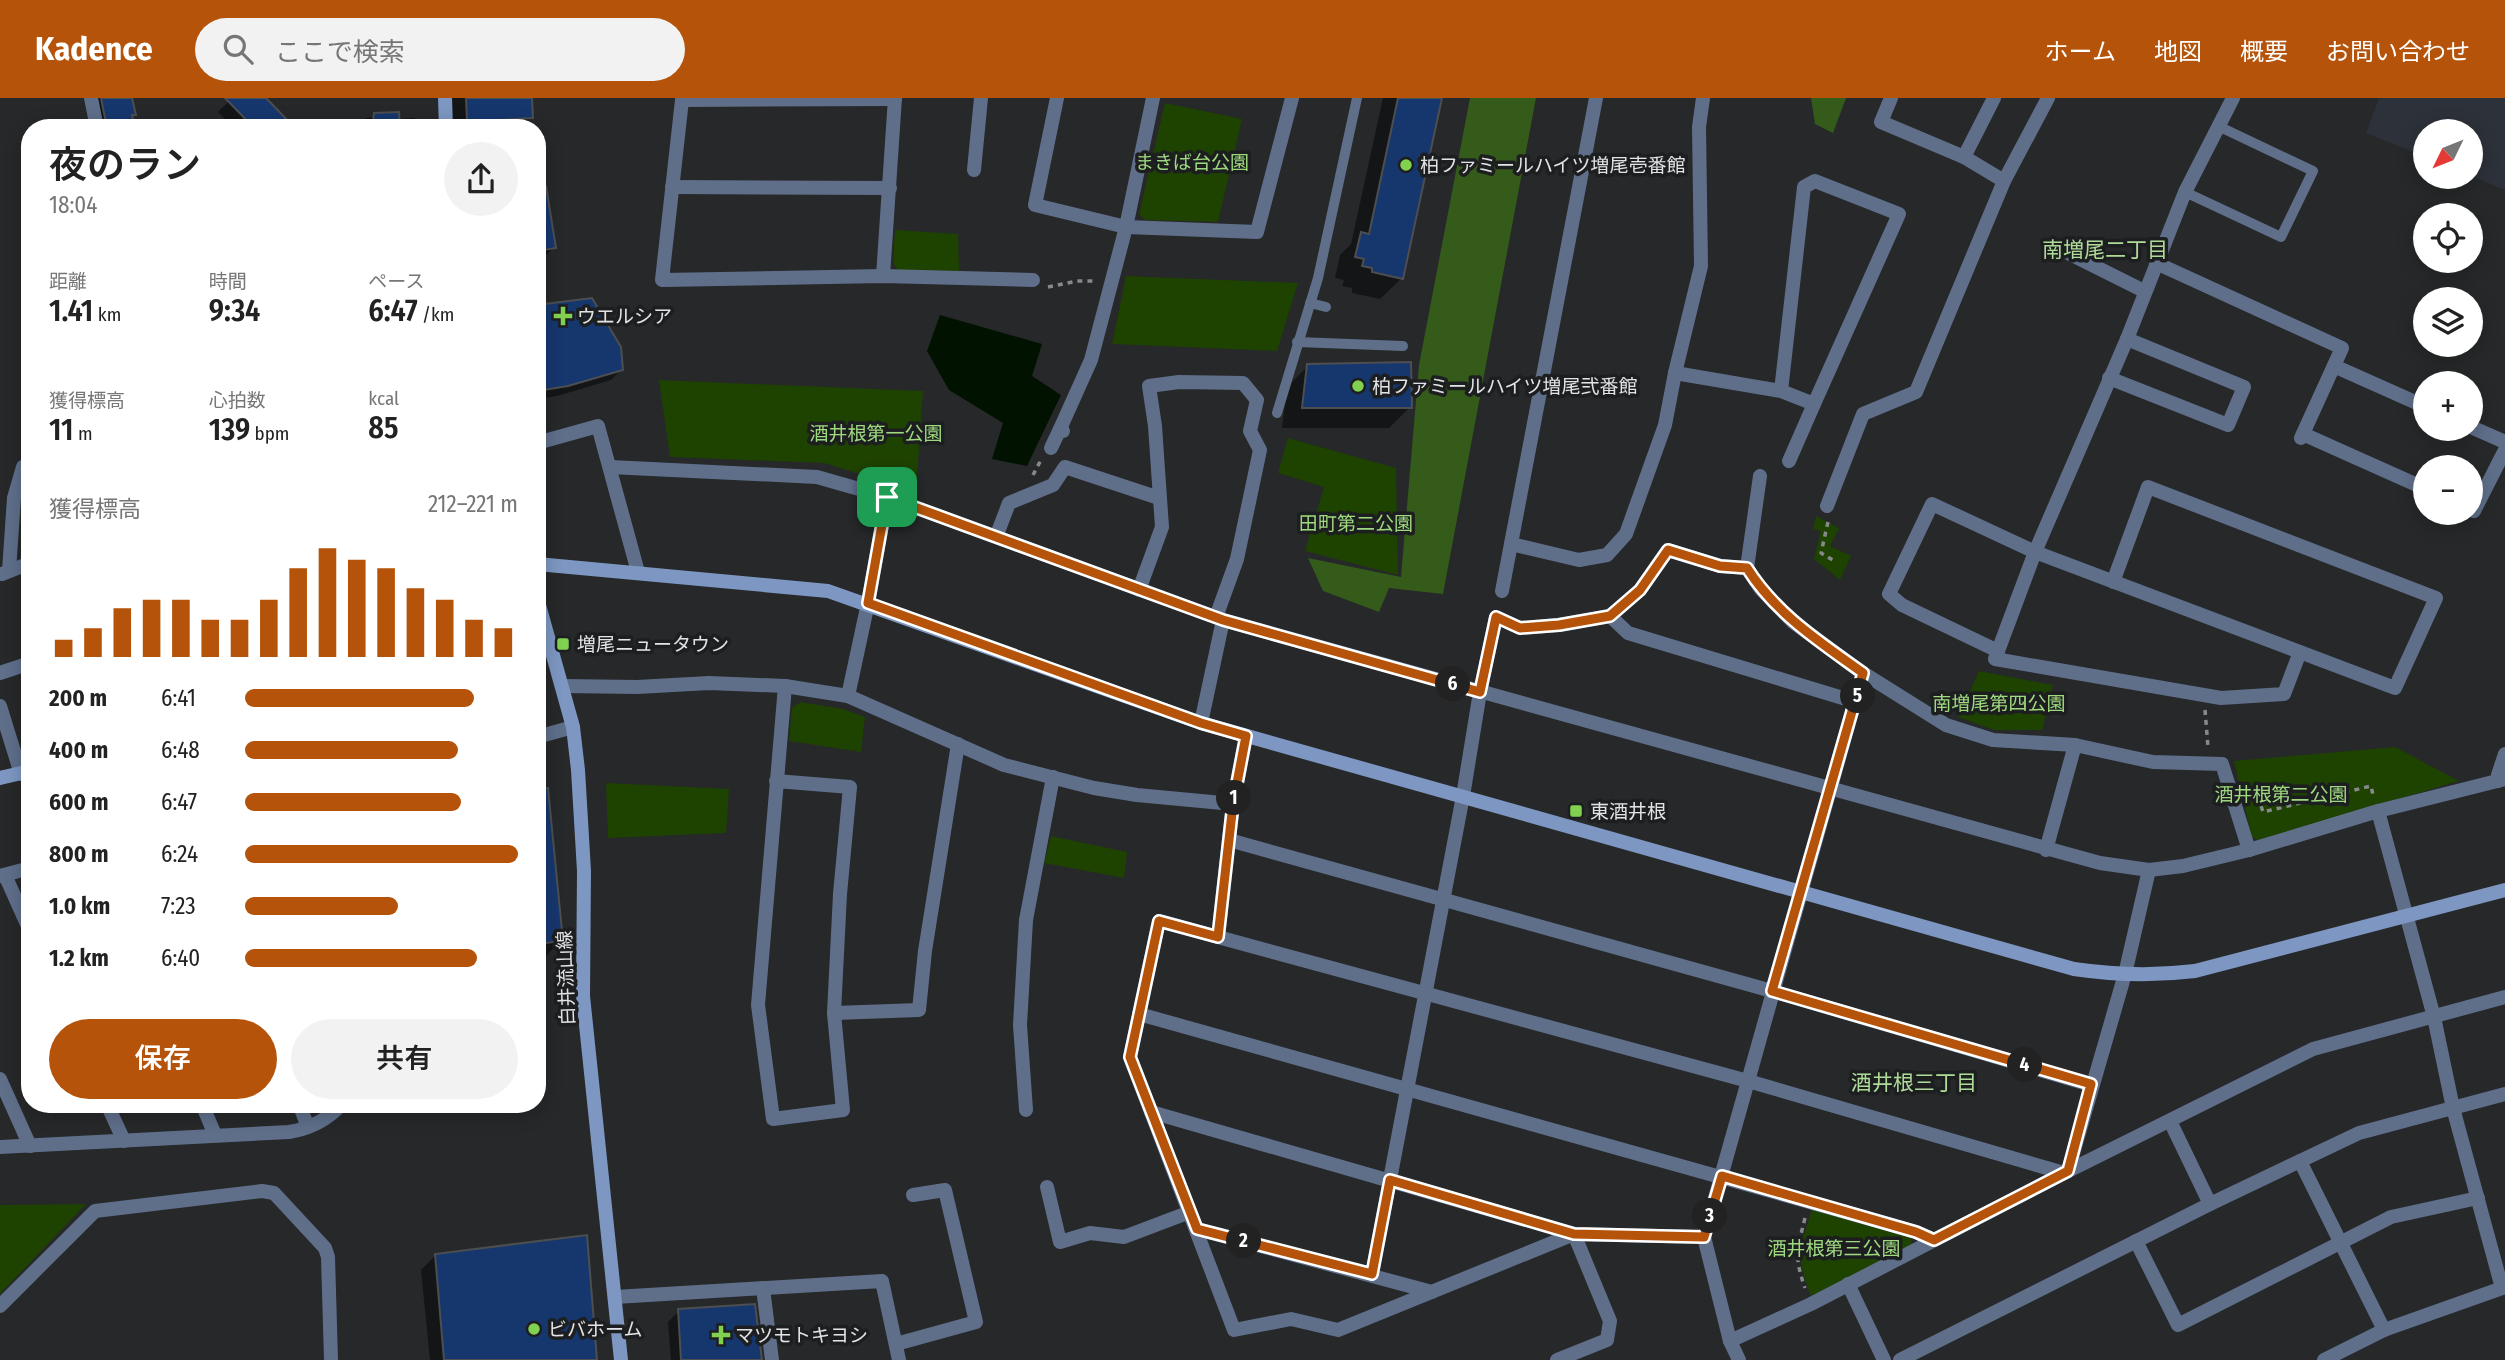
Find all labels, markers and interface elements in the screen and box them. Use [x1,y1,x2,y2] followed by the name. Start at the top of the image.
[195,18,685,81] search box
[35,29,153,69] text: Kadence
[219,30,257,68] icon: search
[275,37,405,68] text: ここで検索
[2045,38,2116,66] text: ホーム
[2154,38,2202,66] text: 地図
[2240,38,2288,66] text: 概要
[2326,38,2470,66] text: お問い合わせ
[2413,119,2483,189] north arrow
[2413,119,2483,525] map controls
[49,142,201,188] text: 夜のラン
[444,142,518,216] button: share
[1135,151,1249,174] park label: まきば台公園
[1420,154,1686,177] place label: 柏ファミールハイツ増尾壱番館
[1398,157,1414,173] marker: 柏ファミールハイツ増尾壱番館
[49,191,97,219] text: 18:04
[2413,203,2483,273] button: locate
[2042,237,2168,263] district label: 南増尾二丁目
[49,270,87,293] text: 距離
[209,270,247,293] text: 時間
[368,270,424,293] text: ペース
[2413,287,2483,357] button: layers
[49,293,93,329] text: 1.41
[209,293,260,329] text: 9:34
[368,293,418,329] text: 6:47
[93,303,121,326] text: km
[418,303,454,326] text: /km
[577,305,672,328] place label: ウエルシア
[555,308,571,324] marker: ウエルシア
[2413,371,2483,441] button: +
[1372,375,1638,398] place label: 柏ファミールハイツ増尾弐番館
[1350,378,1366,394] marker: 柏ファミールハイツ増尾弐番館
[368,387,399,410] text: kcal
[49,389,125,412] text: 獲得標高
[209,389,266,412] text: 心拍数
[368,410,398,446] text: 85
[49,412,73,448] text: 11
[209,412,250,448] text: 139
[73,422,93,445] text: m
[250,422,289,445] text: bpm
[809,422,943,445] park label: 酒井根第一公園
[2413,455,2483,525] button: −
[857,467,917,527] pin
[868,478,906,516] icon: arrive
[428,490,518,518] text: 212–221 m
[49,495,141,523] text: 獲得標高
[1299,512,1413,535] park label: 田町第二公園
[577,633,729,656] place label: 増尾ニュータウン
[555,636,571,652] marker: 増尾ニュータウン
[1436,666,1470,702] pin: 6
[1448,672,1457,695] text: 6
[1840,678,1876,714] pin: 5
[49,684,107,712] text: 200 m
[161,684,196,712] text: 6:41
[1853,684,1862,707] text: 5
[1932,692,2066,715] park label: 南増尾第四公園
[49,736,108,764] text: 400 m
[161,736,200,764] text: 6:48
[1216,780,1252,816] pin: 1
[2214,783,2348,806] park label: 酒井根第二公園
[1229,786,1238,809] text: 1
[49,788,108,816] text: 600 m
[161,788,197,816] text: 6:47
[1590,800,1666,823] place label: 東酒井根
[1568,803,1584,819] marker: 東酒井根
[49,840,109,868] text: 800 m
[161,840,198,868] text: 6:24
[49,892,110,920] text: 1.0 km
[161,892,196,920] text: 7:23
[553,930,579,1026] street label: 白井流山線
[49,944,109,972] text: 1.2 km
[161,944,200,972] text: 6:40
[49,1019,277,1099] button: 保存
[291,1019,518,1099] button: 共有
[2008,1048,2042,1082] pin: 4
[2020,1053,2029,1076] text: 4
[1851,1070,1977,1096] district label: 酒井根三丁目
[1692,1198,1728,1234] pin: 3
[1705,1204,1714,1227] text: 3
[1226,1224,1262,1258] pin: 2
[1239,1229,1248,1252] text: 2
[1767,1237,1901,1260] park label: 酒井根第三公園
[548,1318,642,1341] place label: ビバホーム
[526,1321,542,1337] marker: ビバホーム
[735,1324,868,1347] place label: マツモトキヨシ
[713,1327,729,1343] marker: マツモトキヨシ

